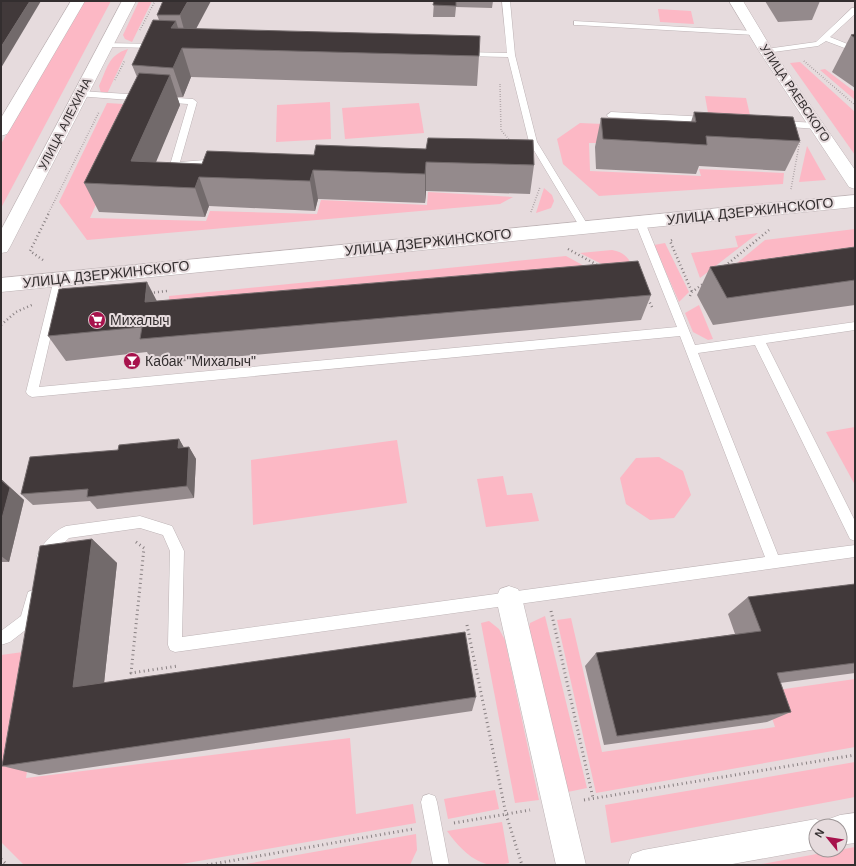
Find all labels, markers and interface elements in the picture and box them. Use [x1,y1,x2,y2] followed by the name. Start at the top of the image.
[757,42,833,144] street label: УЛИЦА РАЕВСКОГО
[36,76,94,172] street label: УЛИЦА АЛЕХИНА
[666,194,834,228] street label: УЛИЦА ДЗЕРЖИНСКОГО
[344,225,512,259] street label: УЛИЦА ДЗЕРЖИНСКОГО
[22,257,190,291] street label: УЛИЦА ДЗЕРЖИНСКОГО
[87,310,107,330] supermarket icon: Михалыч
[110,312,170,328] place label: Михалыч
[122,351,142,371] bar icon: Кабак "Михалыч"
[145,353,256,369] place label: Кабак "Михалыч"
[808,818,848,858] north arrow
[812,827,827,839] text: N

